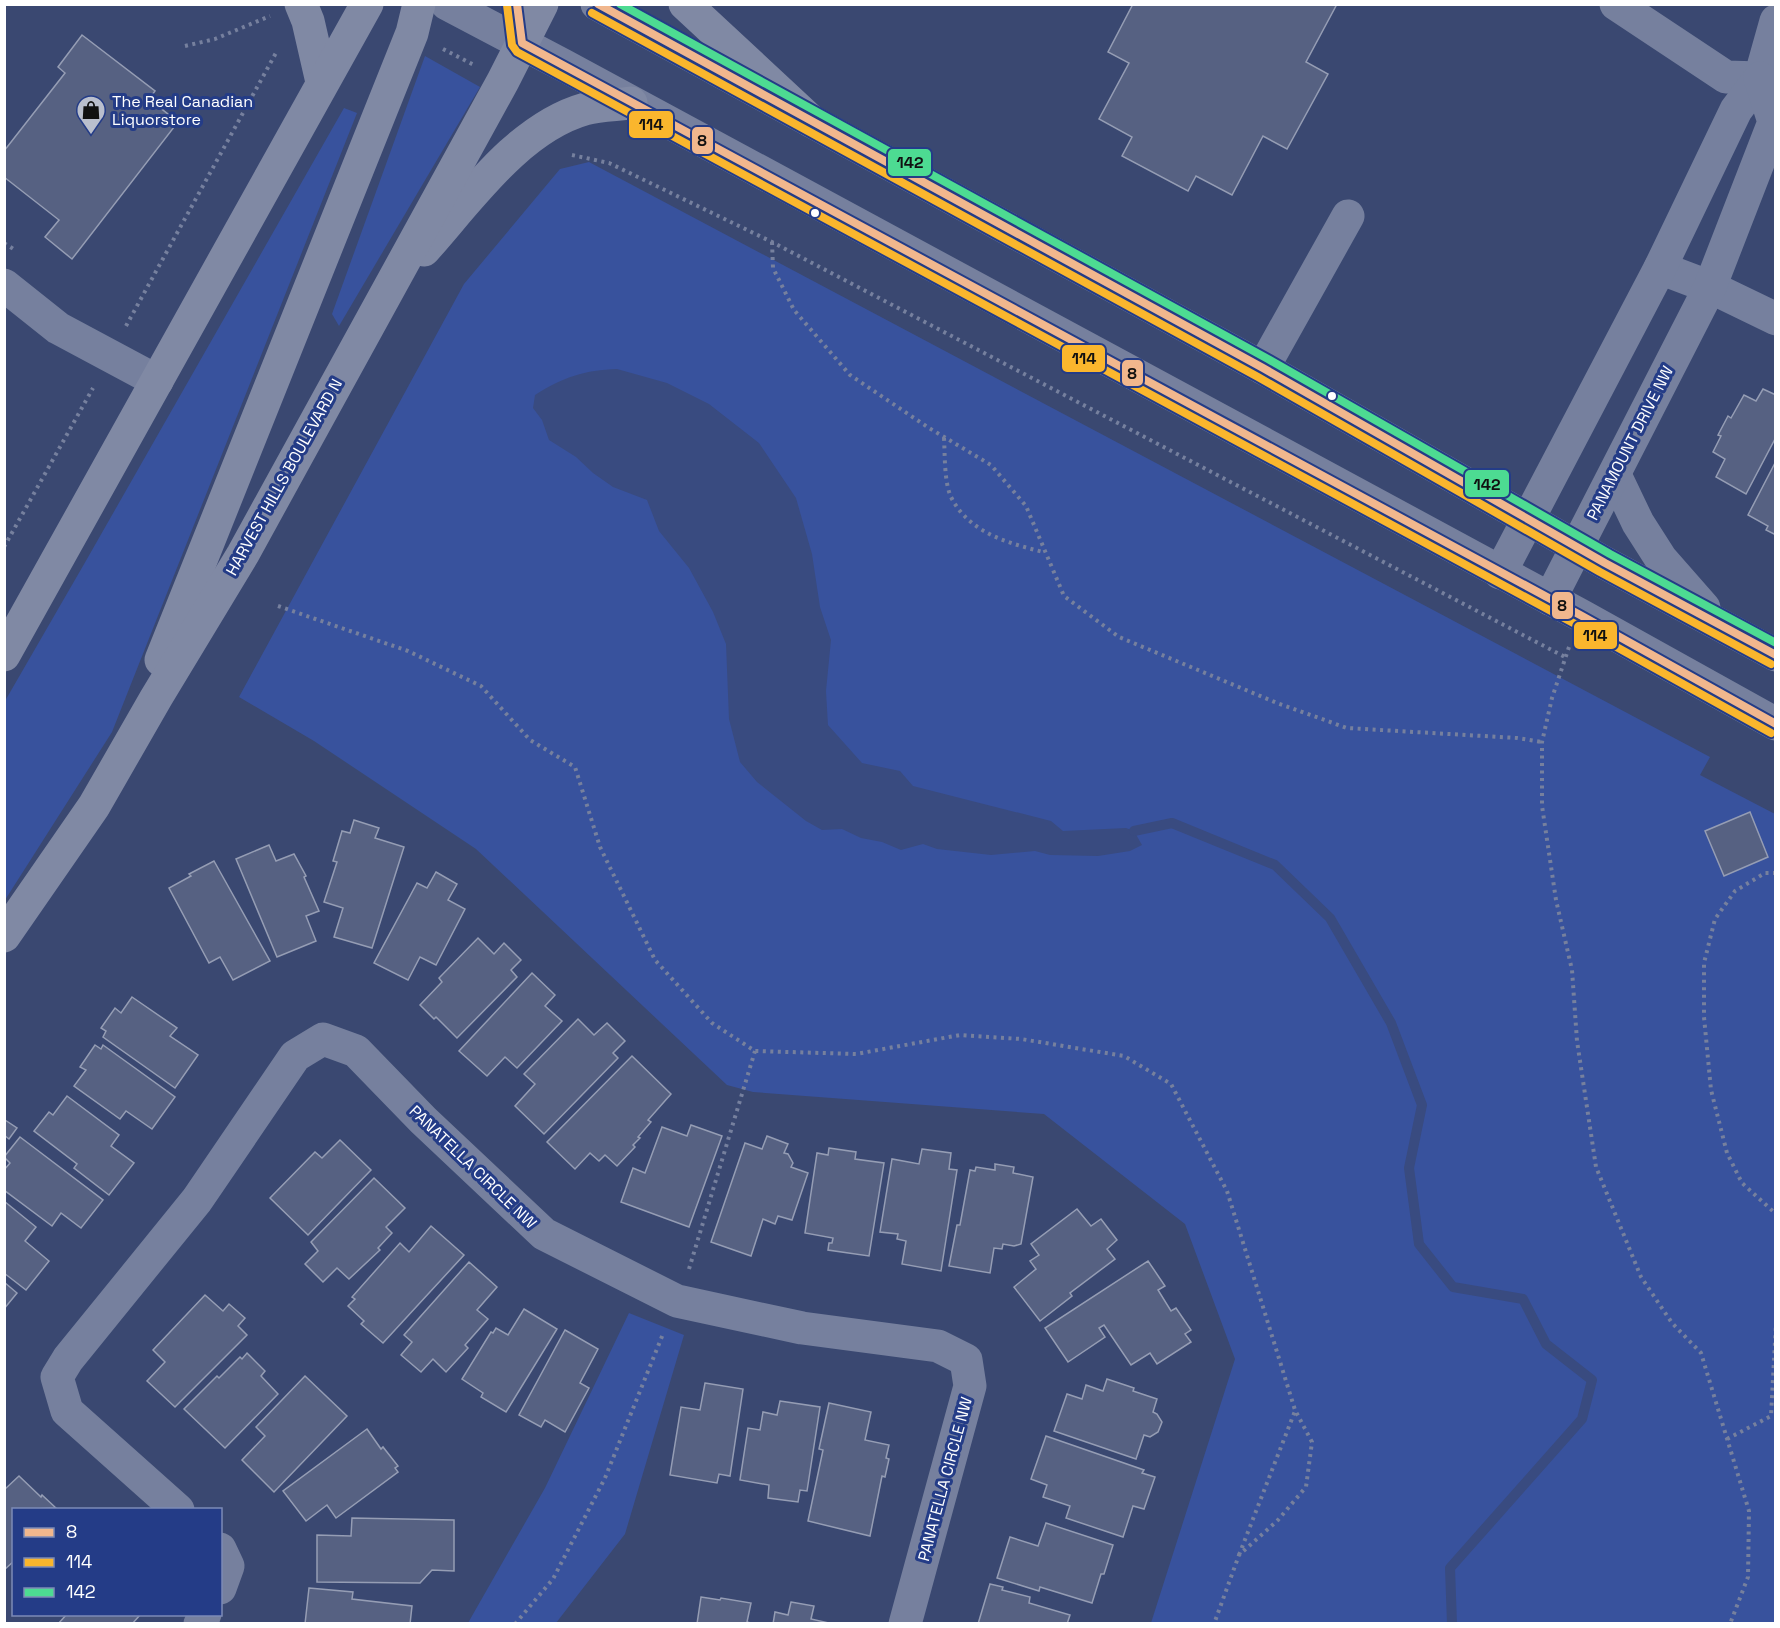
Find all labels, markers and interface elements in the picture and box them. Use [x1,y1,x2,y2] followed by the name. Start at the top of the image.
[112,91,253,130] place label: The Real Canadian Liquorstore
[75,94,107,136] shop icon: The Real Canadian Liquorstore
[628,110,674,139] line badge: 114
[639,114,663,135] text: 114
[691,126,714,155] line badge: 8
[697,130,707,151] text: 8
[887,148,932,177] line badge: 142
[897,152,923,173] text: 142
[809,207,821,219] unlabelled marker
[1061,344,1106,373] line badge: 114
[1072,348,1096,369] text: 114
[1121,359,1144,387] line badge: 8
[1582,362,1678,524] street label: PANAMOUNT DRIVE NW
[1127,363,1137,384] text: 8
[221,375,347,579] street label: HARVEST HILLS BOULEVARD N
[1326,390,1338,402] unlabelled marker
[1464,469,1510,498] line badge: 142
[1474,474,1500,495] text: 142
[1551,591,1574,620] line badge: 8
[1557,595,1567,616] text: 8
[1573,621,1618,650] line badge: 114
[1583,625,1607,646] text: 114
[405,1101,541,1233] street label: PANATELLA CIRCLE NW
[913,1395,977,1563] street label: PANATELLA CIRCLE NW
[12,1508,222,1616] legend
[66,1520,77,1543] text: 8
[66,1550,92,1573] text: 114
[66,1580,96,1603] text: 142

